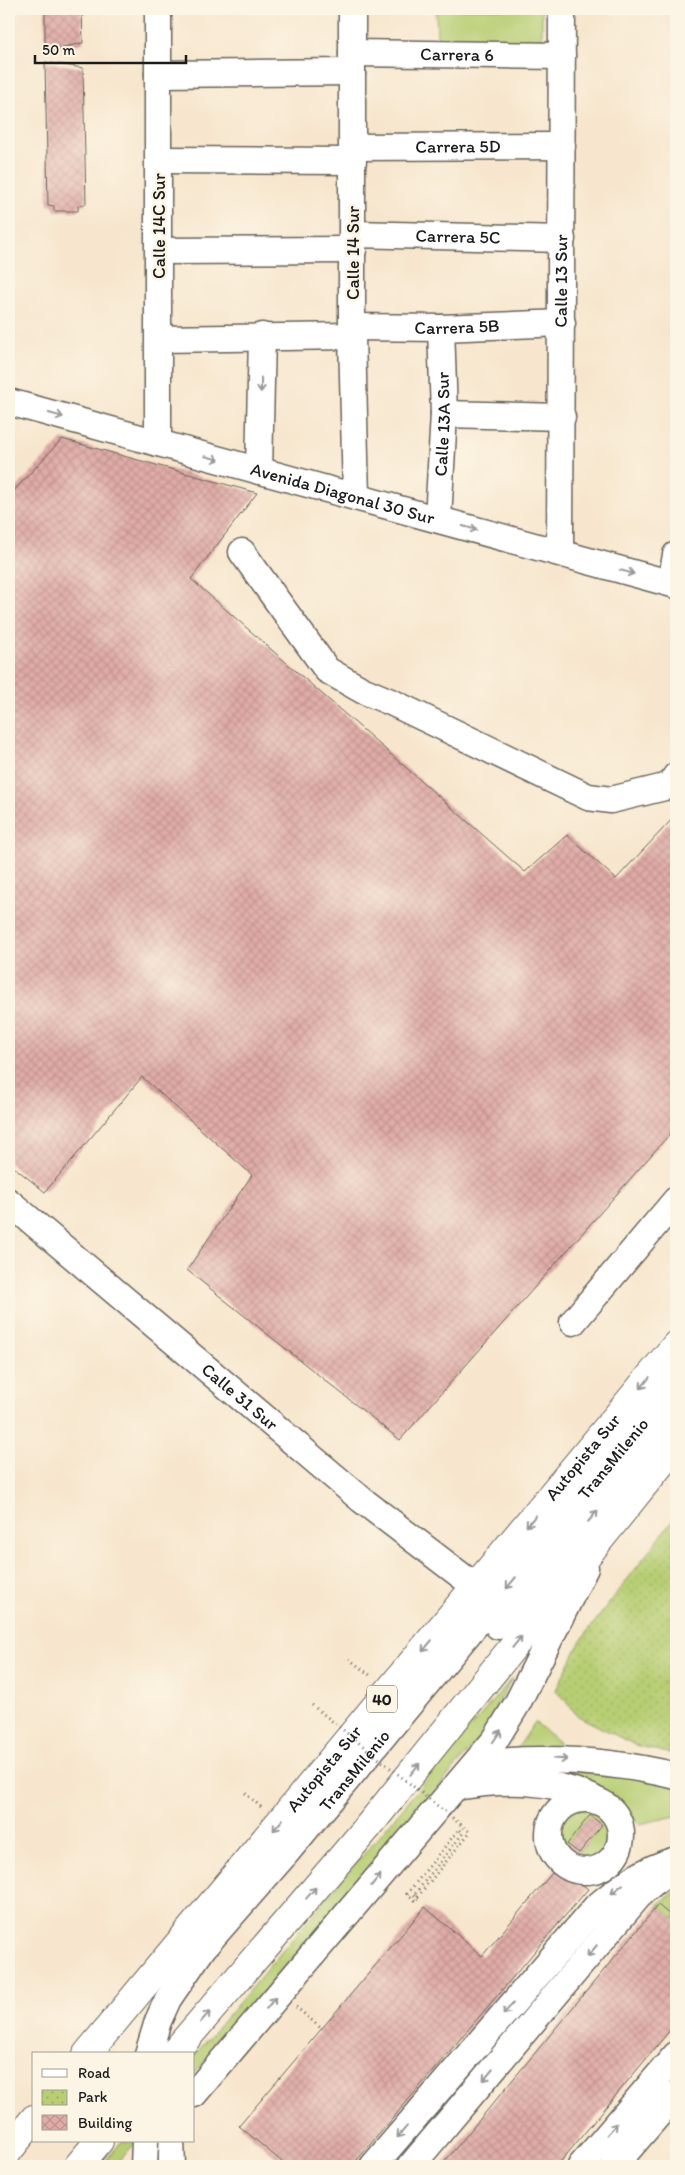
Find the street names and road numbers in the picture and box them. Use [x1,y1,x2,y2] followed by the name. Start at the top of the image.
[420,43,494,66] street label: Carrera 6
[415,135,501,158] street label: Carrera 5D
[148,172,170,279] street label: Calle 14C Sur
[342,205,364,300] street label: Calle 14 Sur
[415,224,501,249] street label: Carrera 5C
[550,233,572,328] street label: Calle 13 Sur
[414,315,500,339] street label: Carrera 5B
[429,371,455,477] street label: Calle 13A Sur
[248,458,438,529] street label: Avenida Diagonal 30 Sur
[197,1358,283,1436] street label: Calle 31 Sur
[541,1409,625,1505] street label: Autopista Sur
[573,1413,653,1504] street label: TransMilenio
[367,1686,397,1712] road number: 40
[282,1721,366,1816] street label: Autopista Sur
[314,1725,395,1816] street label: TransMilenio

